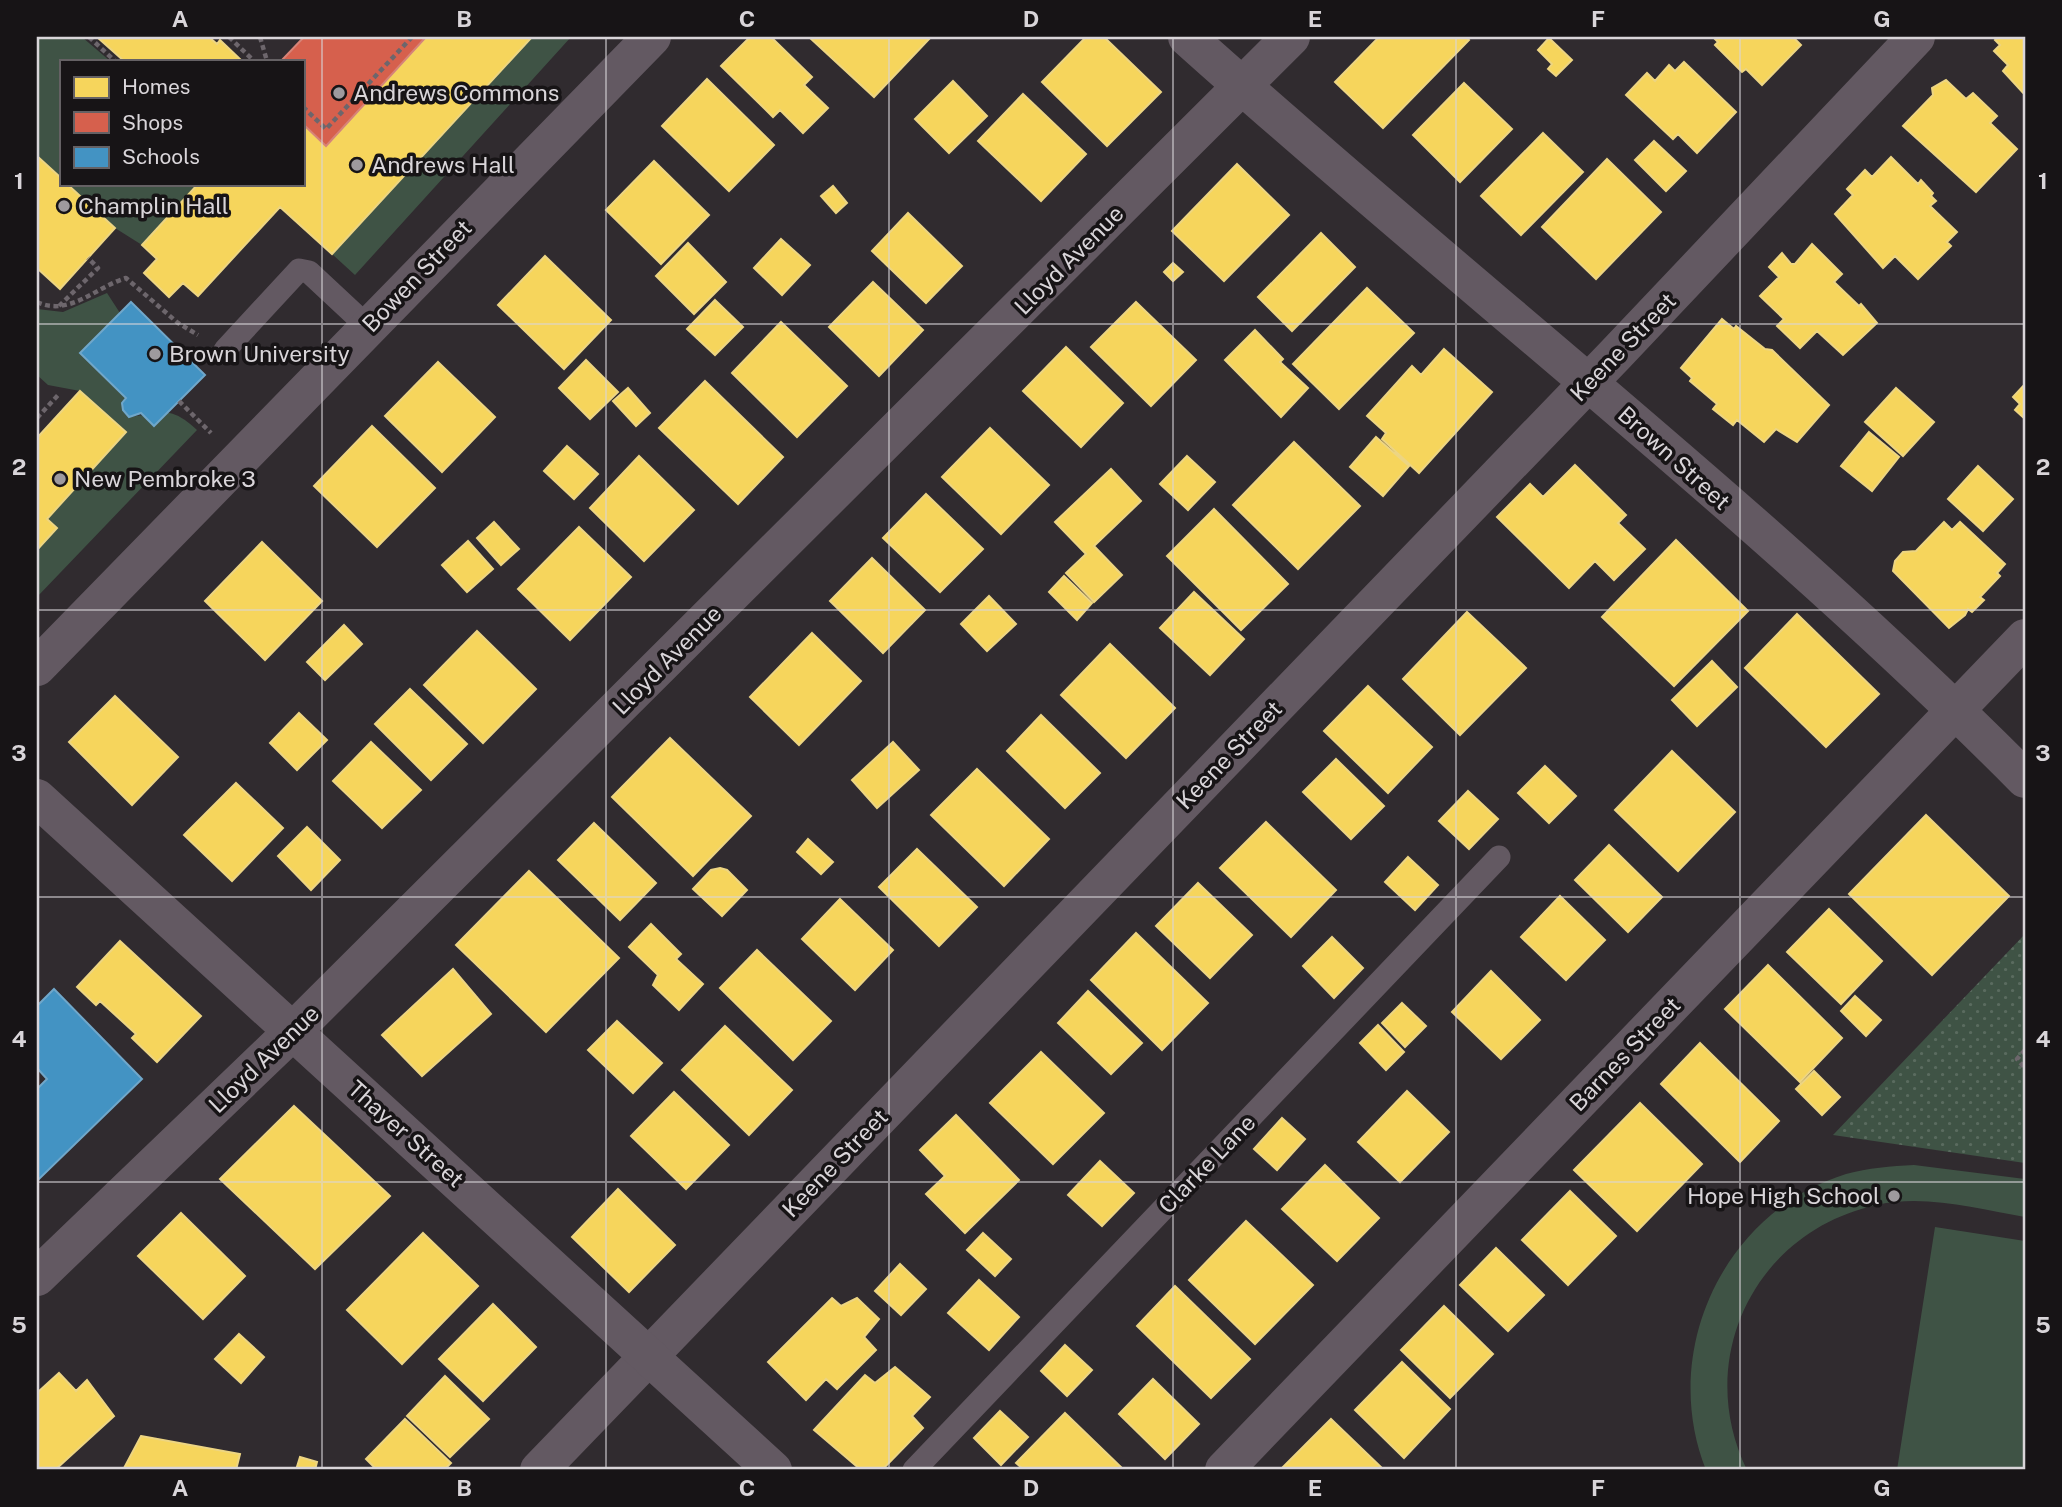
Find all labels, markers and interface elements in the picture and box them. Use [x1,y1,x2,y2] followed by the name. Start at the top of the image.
[172,5,189,32] text: A
[456,5,472,32] text: B
[739,5,755,32] text: C
[1023,5,1039,32] text: D
[1308,5,1322,32] text: E
[1591,5,1605,32] text: F
[1873,5,1891,32] text: G
[60,60,304,186] legend
[122,74,190,99] text: Homes
[353,79,559,106] place label: Andrews Commons
[331,85,347,101] marker: Andrews Commons
[122,110,183,135] text: Shops
[122,144,200,169] text: Schools
[371,151,515,178] place label: Andrews Hall
[349,157,365,173] marker: Andrews Hall
[14,167,24,194] text: 1
[2038,167,2048,194] text: 1
[78,192,229,219] place label: Champlin Hall
[56,198,72,214] marker: Champlin Hall
[1009,200,1129,320] street label: Lloyd Avenue
[357,214,477,337] street label: Bowen Street
[1564,287,1681,406] street label: Keene Street
[169,340,350,367] place label: Brown University
[147,346,163,362] marker: Brown University
[1613,400,1736,515] street label: Brown Street
[12,453,26,480] text: 2
[2036,453,2050,480] text: 2
[74,465,256,492] place label: New Pembroke 3
[52,471,68,487] marker: New Pembroke 3
[607,600,727,720] street label: Lloyd Avenue
[1170,695,1287,814] street label: Keene Street
[11,739,27,766] text: 3
[2035,739,2051,766] text: 3
[1564,991,1686,1116] street label: Barnes Street
[203,999,324,1118] street label: Lloyd Avenue
[11,1025,27,1052] text: 4
[2035,1025,2051,1052] text: 4
[343,1075,470,1193] street label: Thayer Street
[776,1103,893,1222] street label: Keene Street
[1153,1109,1261,1219] street label: Clarke Lane
[1687,1182,1880,1209] place label: Hope High School
[1886,1188,1902,1204] marker: Hope High School
[11,1311,27,1338] text: 5
[2035,1311,2051,1338] text: 5
[172,1474,189,1501] text: A
[456,1474,472,1501] text: B
[739,1474,755,1501] text: C
[1023,1474,1039,1501] text: D
[1308,1474,1322,1501] text: E
[1591,1474,1605,1501] text: F
[1873,1474,1891,1501] text: G

